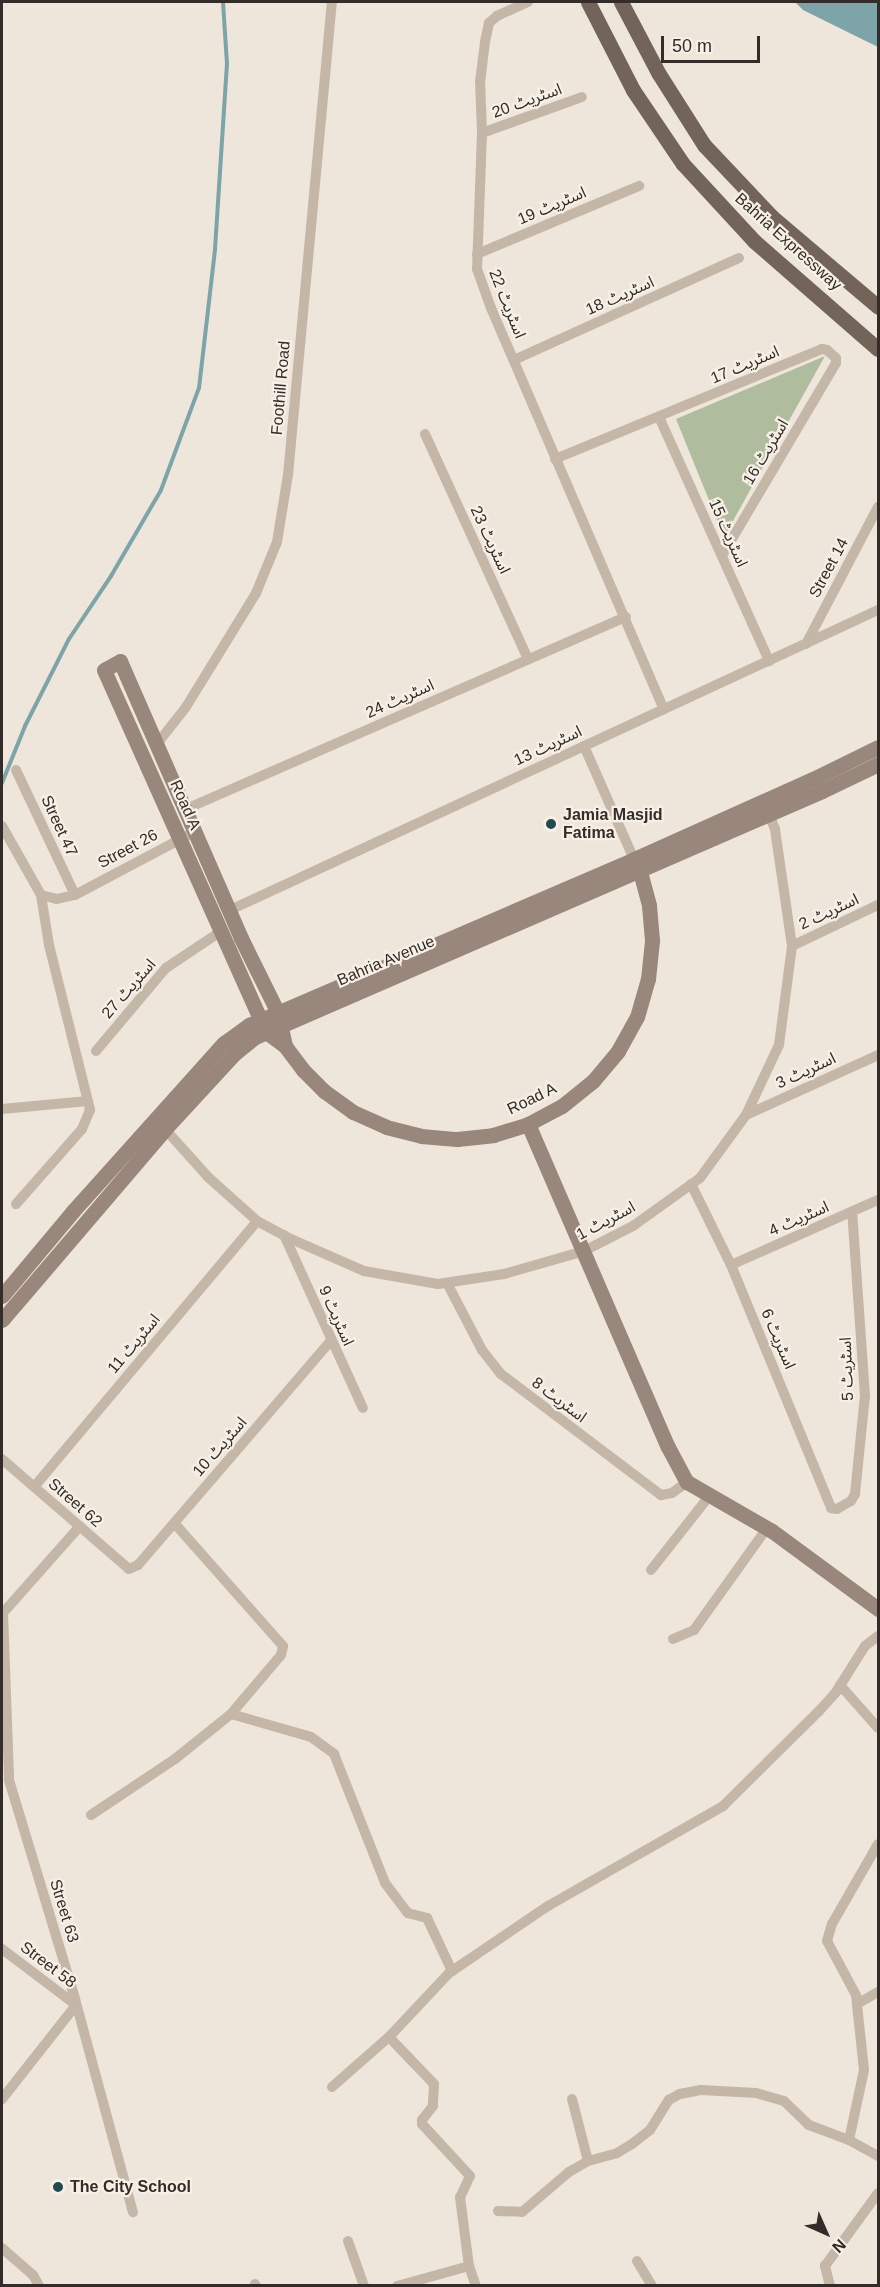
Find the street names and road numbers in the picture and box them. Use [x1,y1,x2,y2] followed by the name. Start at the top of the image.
[490,80,564,122] street label: اسٹریٹ 20
[515,183,589,229] street label: اسٹریٹ 19
[731,189,845,295] street label: Bahria Expressway
[484,267,530,341] street label: اسٹریٹ 22
[583,272,657,320] street label: اسٹریٹ 18
[267,340,295,436] street label: Foothill Road
[708,342,782,388] street label: اسٹریٹ 17
[739,416,793,488] street label: اسٹریٹ 16
[704,496,752,570] street label: اسٹریٹ 15
[466,503,514,577] street label: اسٹریٹ 23
[805,535,853,601] street label: Street 14
[363,675,437,723] street label: اسٹریٹ 24
[511,722,585,770] street label: اسٹریٹ 13
[165,777,205,833] street label: Road A
[37,793,81,859] street label: Street 47
[95,825,161,873] street label: Street 26
[796,890,862,934] street label: اسٹریٹ 2
[334,932,438,990] street label: Bahria Avenue
[98,955,160,1023] street label: اسٹریٹ 27
[773,1049,839,1093] street label: اسٹریٹ 3
[504,1079,560,1119] street label: Road A
[766,1197,832,1241] street label: اسٹریٹ 4
[573,1198,639,1244] street label: اسٹریٹ 1
[314,1283,358,1349] street label: اسٹریٹ 9
[757,1306,799,1372] street label: اسٹریٹ 6
[104,1310,164,1378] street label: اسٹریٹ 11
[836,1337,858,1401] street label: اسٹریٹ 5
[528,1373,590,1427] street label: اسٹریٹ 8
[189,1413,251,1481] street label: اسٹریٹ 10
[44,1474,106,1532] street label: Street 62
[45,1877,83,1945] street label: Street 63
[16,1938,80,1992] street label: Street 58

